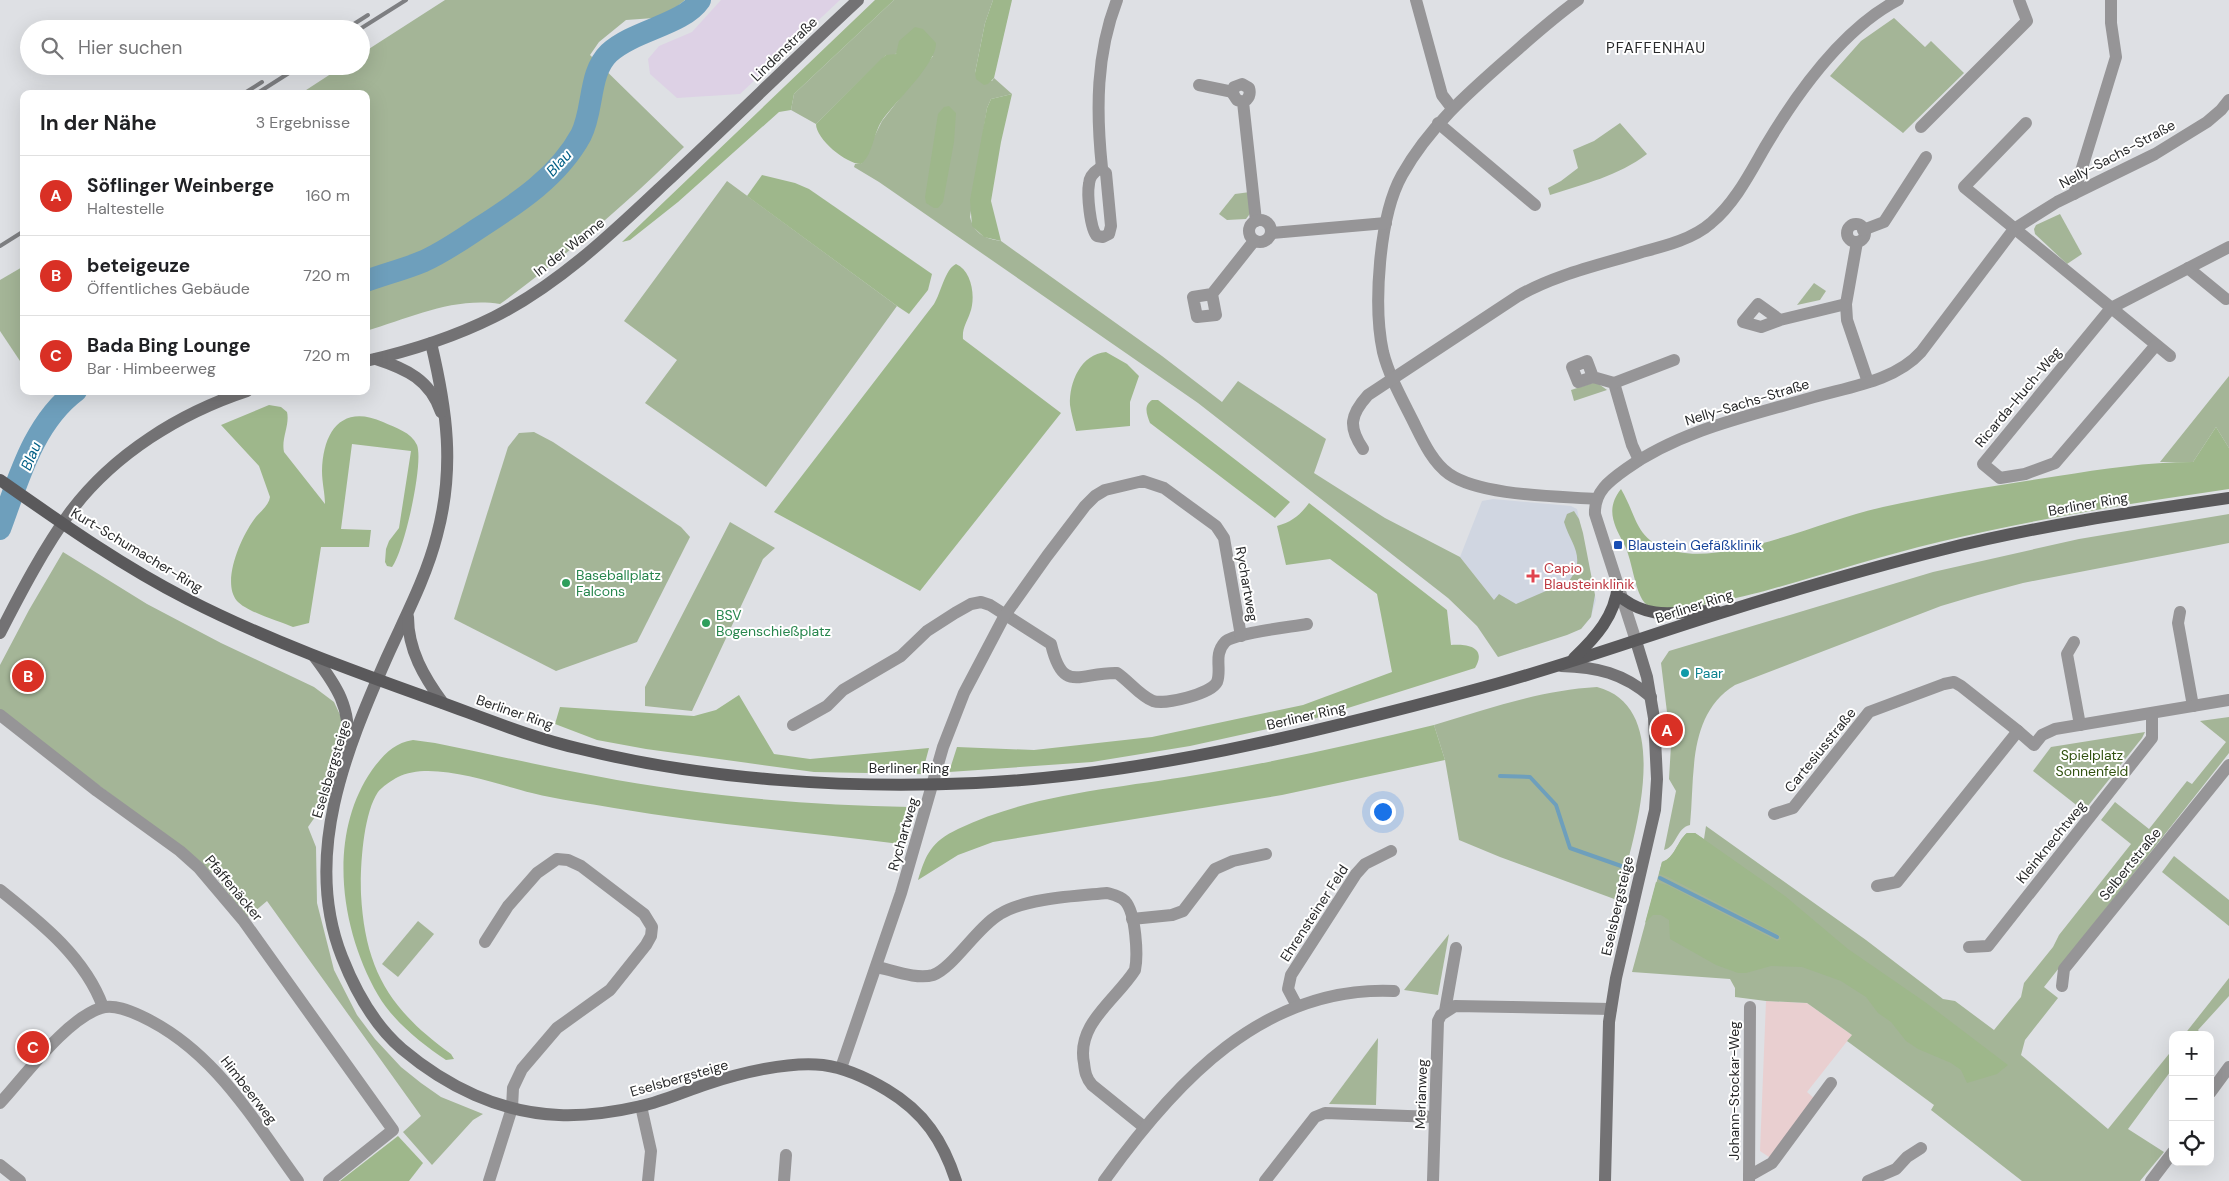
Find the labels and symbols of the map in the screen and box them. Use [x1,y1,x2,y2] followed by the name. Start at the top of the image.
[747,13,821,85] street label: Lindenstraße
[1606,38,1706,58] district label: PFAFFENHAU
[2056,116,2178,192] street label: Nelly-Sachs-Straße
[542,145,577,181] water label: Blau
[530,214,608,280] street label: In der Wanne
[1971,343,2065,451] street label: Ricarda-Huch-Weg
[1683,375,1811,429] street label: Nelly-Sachs-Straße
[16,438,46,473] water label: Blau
[2047,488,2129,520] street label: Berliner Ring
[68,503,206,597] street label: Kurt-Schumacher-Ring
[1628,536,1762,554] place label: Blaustein Gefäßklinik
[1612,539,1624,551] marker: Blaustein Gefäßklinik
[1232,545,1262,623] street label: Rychartweg
[1544,559,1635,593] place label: Capio Blausteinklinik
[576,566,661,600] place label: Baseballplatz Falcons
[1526,569,1540,583] marker: Capio Blausteinklinik
[560,577,572,589] marker: Baseballplatz Falcons
[1653,585,1735,627] street label: Berliner Ring
[716,606,831,640] place label: BSV Bogenschießplatz
[700,617,712,629] marker: BSV Bogenschießplatz
[12,657,44,695] pin: B
[1695,664,1723,682] place label: Paar
[1679,667,1691,679] marker: Paar
[474,690,556,734] street label: Berliner Ring
[1265,698,1347,734] street label: Berliner Ring
[1780,704,1860,796] street label: Cartesiusstraße
[1651,711,1683,749] pin: A
[308,718,354,820] street label: Eselsbergsteige
[2056,746,2128,780] park label: Spielplatz Sonnenfeld
[869,759,949,777] street label: Berliner Ring
[884,795,922,873] street label: Rychartweg
[2012,797,2090,887] street label: Kleinknechtweg
[1370,799,1396,825] your location
[2095,824,2165,904] street label: Selbertstraße
[201,851,267,925] street label: Pfaffenäcker
[1597,855,1637,957] street label: Eselsbergsteige
[1276,861,1352,965] street label: Ehrensteiner Feld
[1725,1021,1743,1161] street label: Johann-Stockar-Weg
[17,1028,49,1066] pin: C
[217,1052,281,1128] street label: Himbeerweg
[628,1055,730,1101] street label: Eselsbergsteige
[1411,1058,1431,1129] street label: Merianweg

